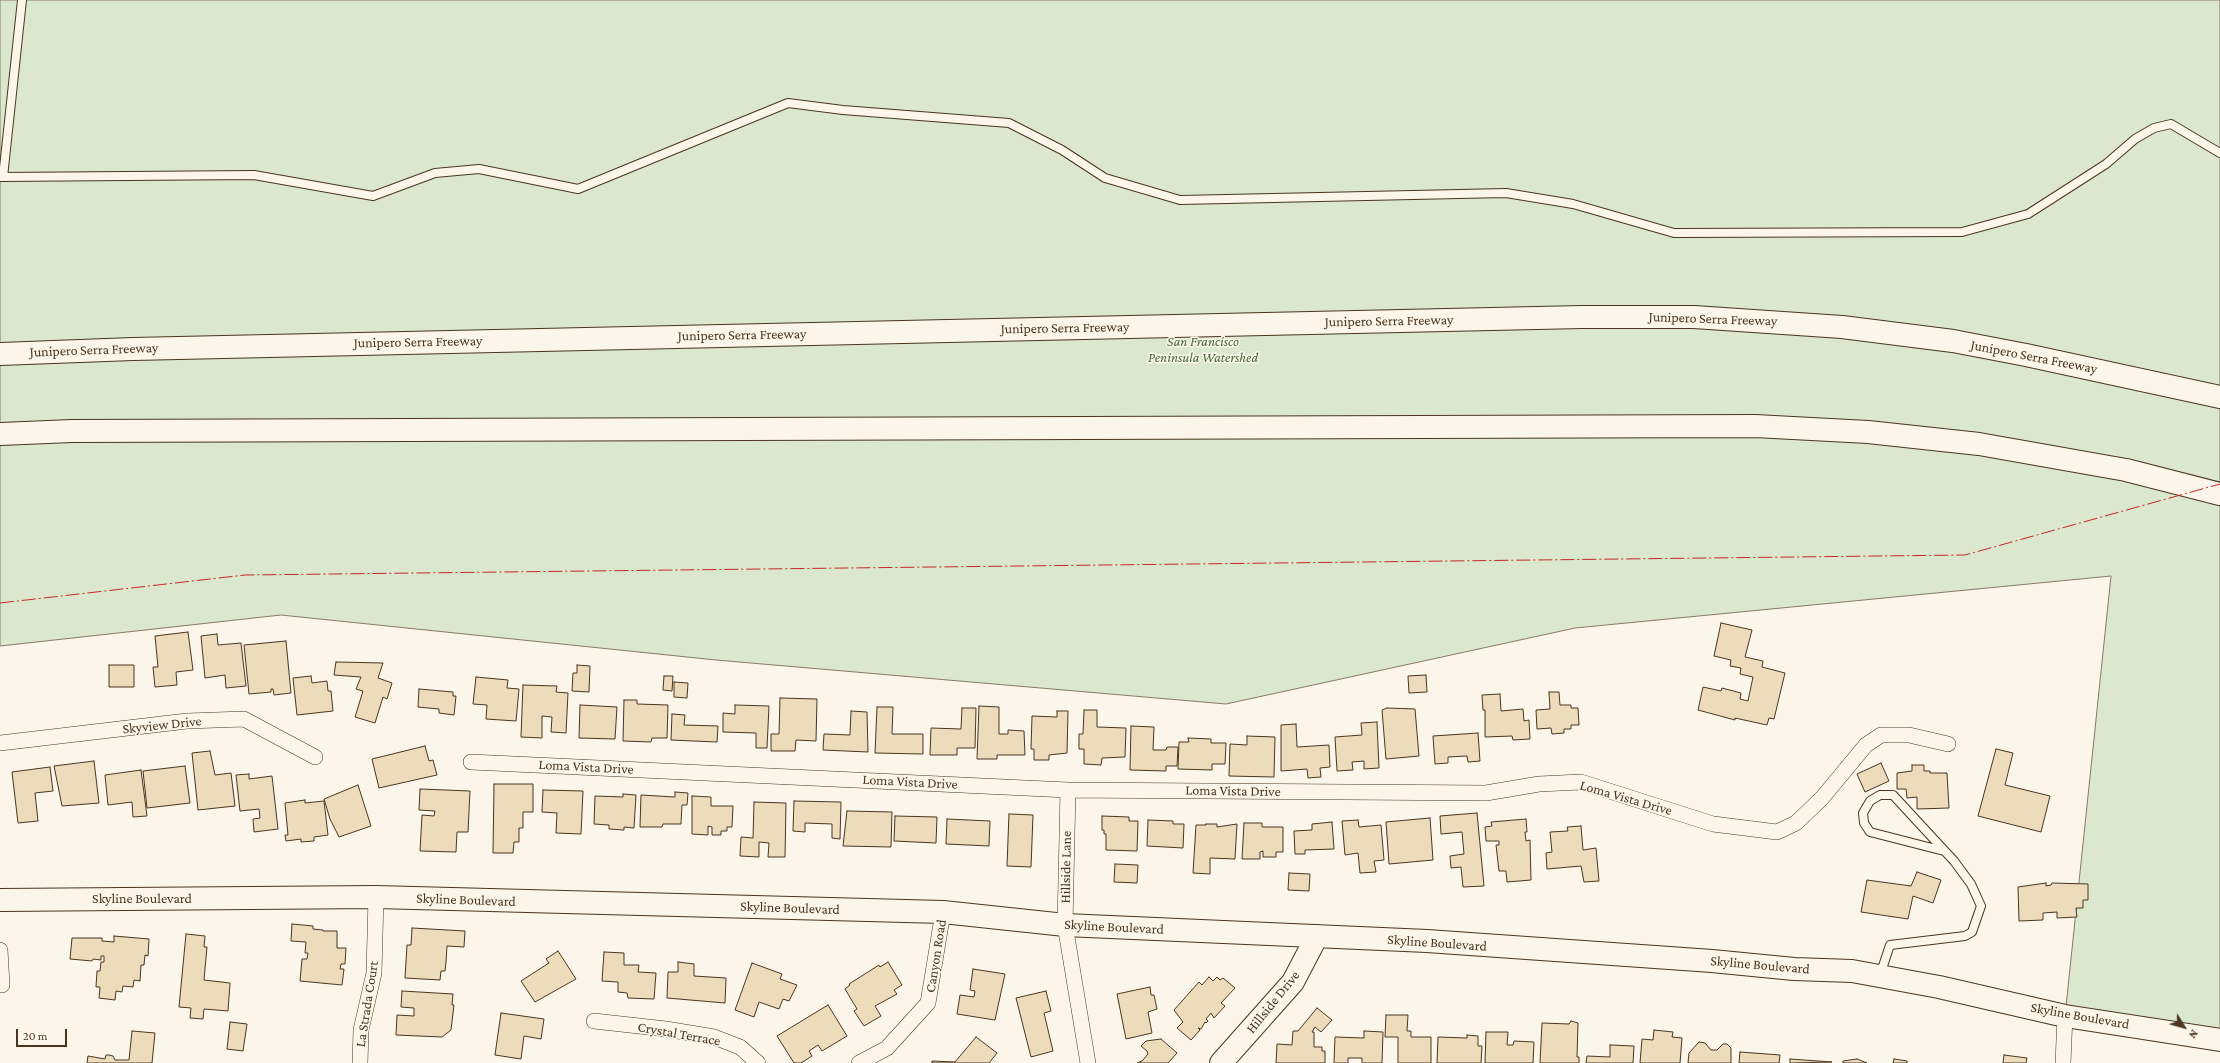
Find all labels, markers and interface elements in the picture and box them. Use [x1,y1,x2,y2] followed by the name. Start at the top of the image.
[1648,308,1778,330] street label: Junipero Serra Freeway
[1324,311,1454,331] street label: Junipero Serra Freeway
[1000,318,1130,338] street label: Junipero Serra Freeway
[677,325,807,345] street label: Junipero Serra Freeway
[353,332,483,352] street label: Junipero Serra Freeway
[1148,334,1258,366] park label: San Francisco Peninsula Watershed
[1969,336,2099,378] street label: Junipero Serra Freeway
[29,339,159,361] street label: Junipero Serra Freeway
[122,713,202,737] street label: Skyview Drive
[538,756,634,778] street label: Loma Vista Drive
[862,771,958,793] street label: Loma Vista Drive
[1578,777,1674,819] street label: Loma Vista Drive
[1185,782,1281,800] street label: Loma Vista Drive
[1057,831,1075,903] street label: Hillside Lane
[416,890,516,910] street label: Skyline Boulevard
[92,891,192,907] street label: Skyline Boulevard
[740,898,840,918] street label: Skyline Boulevard
[1064,916,1164,938] street label: Skyline Boulevard
[922,918,950,994] street label: Canyon Road
[1387,931,1487,955] street label: Skyline Boulevard
[1710,952,1810,978] street label: Skyline Boulevard
[352,960,382,1048] street label: La Strada Court
[1243,967,1303,1037] street label: Hillside Drive
[2029,999,2131,1033] street label: Skyline Boulevard
[2164,1007,2204,1047] north arrow
[636,1018,722,1050] street label: Crystal Terrace
[18,1021,69,1047] scale bar
[2187,1028,2201,1041] text: N
[23,1029,47,1043] text: 20 m

